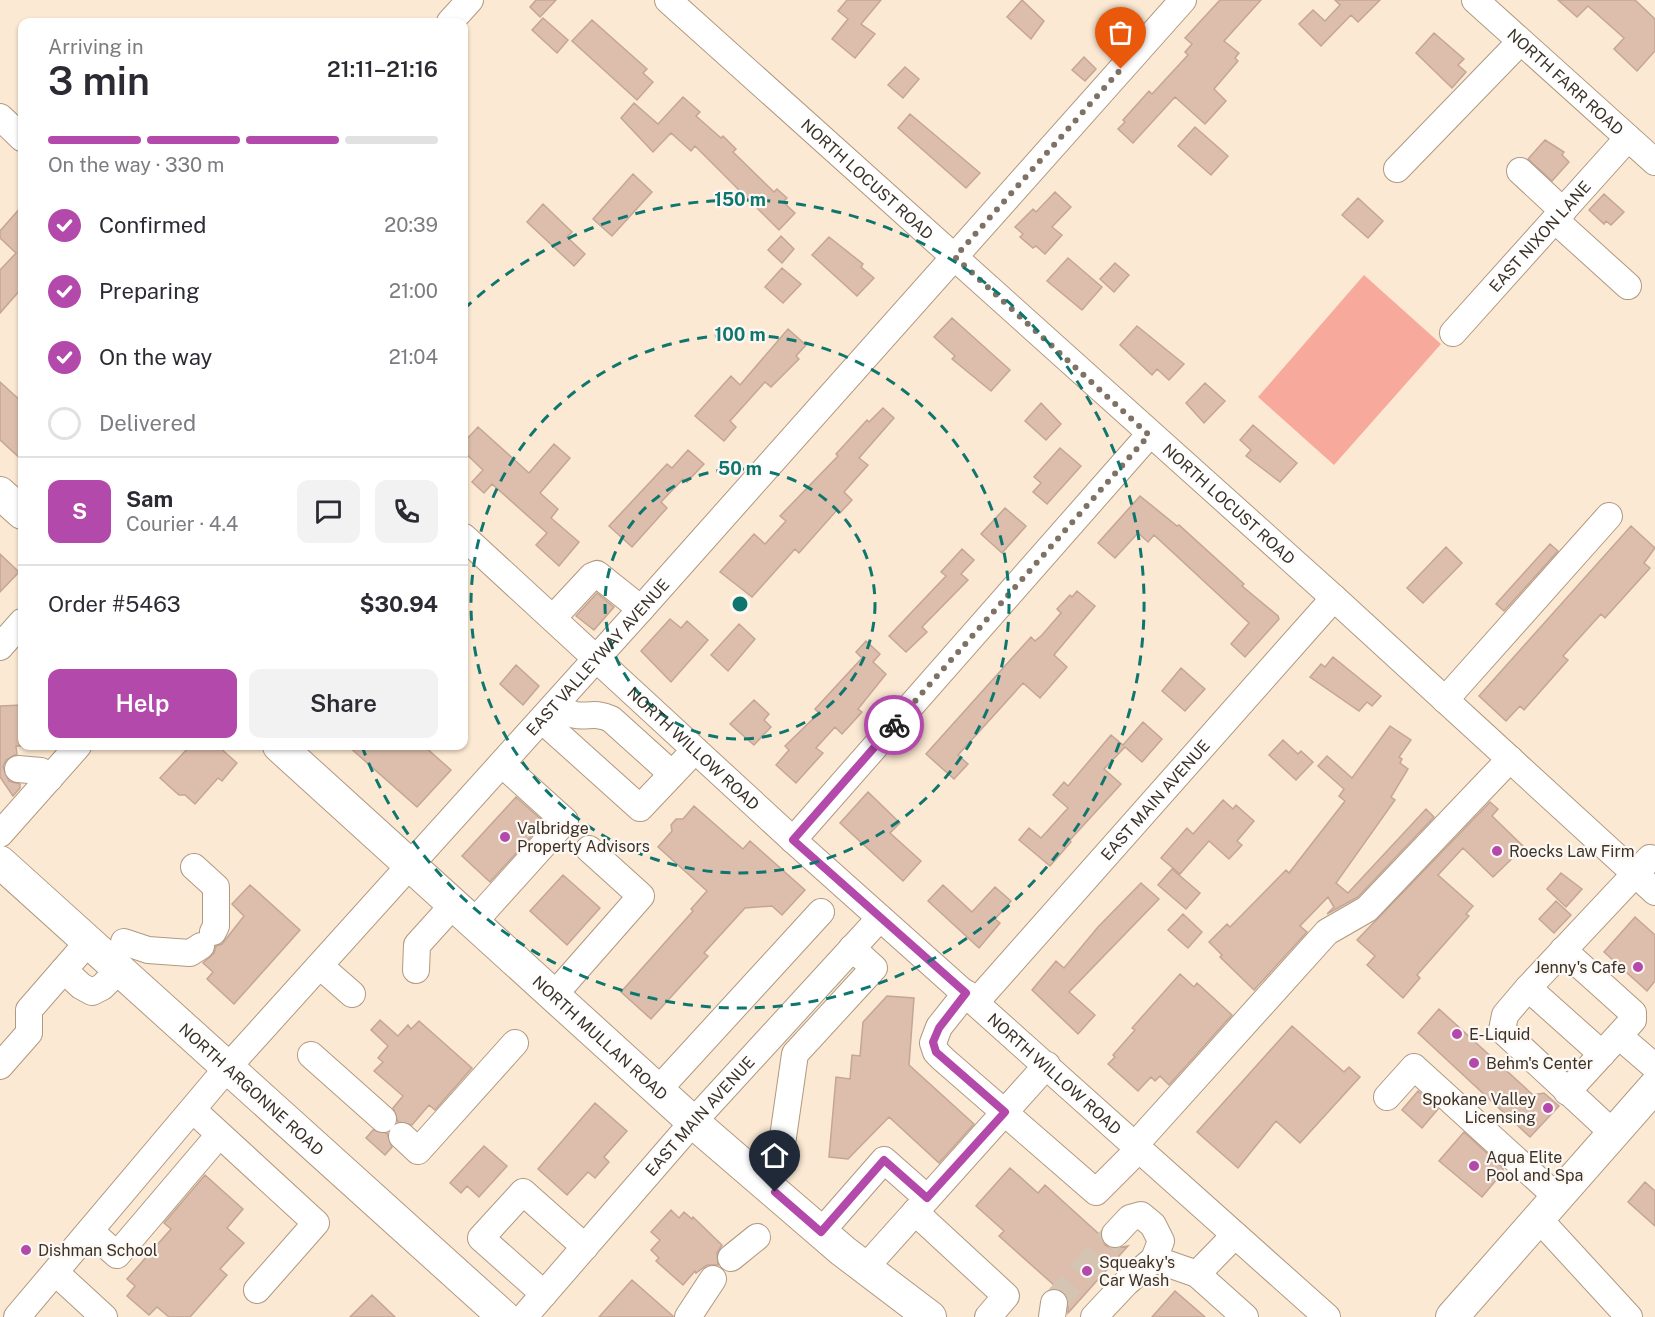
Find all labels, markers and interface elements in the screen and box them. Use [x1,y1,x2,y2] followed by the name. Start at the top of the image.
[1095,7,1146,69] pin
[1104,16,1137,49] icon: bag
[1504,24,1628,139] street label: NORTH FARR ROAD
[48,35,143,59] text: Arriving in
[327,56,438,82] text: 21:11–21:16
[48,58,150,104] text: 3 min
[797,115,937,243] street label: NORTH LOCUST ROAD
[48,153,224,177] text: On the way · 330 m
[1485,177,1595,296] street label: EAST NIXON LANE
[714,189,766,210] text: 150 m
[48,209,81,242] icon: check
[99,212,206,238] text: Confirmed
[384,213,438,237] text: 20:39
[48,275,81,308] icon: check
[99,278,200,304] text: Preparing
[389,279,438,303] text: 21:00
[714,324,766,345] text: 100 m
[48,341,81,374] icon: check
[99,344,212,370] text: On the way
[389,345,438,369] text: 21:04
[99,410,196,436] text: Delivered
[1159,439,1299,568] street label: NORTH LOCUST ROAD
[718,458,762,479] text: 50 m
[297,480,360,543] button: chat
[375,480,438,543] button: phone
[126,486,173,512] text: Sam
[72,498,87,524] text: S
[126,512,238,536] text: Courier · 4.4
[522,575,673,739] street label: EAST VALLEYWAY AVENUE
[48,591,181,617] text: Order #5463
[360,591,438,617] text: $30.94
[730,594,750,614] centre of rings
[48,669,237,738] button: Help
[249,669,438,738] button: Share
[624,683,763,814] street label: NORTH WILLOW ROAD
[864,695,924,755] courier
[878,709,911,742] icon: bike
[1097,736,1213,864] street label: EAST MAIN AVENUE
[517,819,650,856] place label: Valbridge Property Advisors
[498,830,512,844] marker: Valbridge Property Advisors
[1509,842,1635,861] place label: Roecks Law Firm
[1490,844,1504,858] marker: Roecks Law Firm
[1534,958,1626,977] place label: Jenny's Cafe
[1631,960,1645,974] marker: Jenny's Cafe
[529,972,672,1104] street label: NORTH MULLAN ROAD
[984,1009,1125,1138] street label: NORTH WILLOW ROAD
[175,1019,328,1159] street label: NORTH ARGONNE ROAD
[1469,1025,1530,1044] place label: E-Liquid
[1450,1027,1464,1041] marker: E-Liquid
[641,1052,758,1180] street label: EAST MAIN AVENUE
[1486,1054,1593,1073] place label: Behm's Center
[1467,1056,1481,1070] marker: Behm's Center
[1422,1090,1536,1127] place label: Spokane Valley Licensing
[1541,1101,1555,1115] marker: Spokane Valley Licensing
[749,1130,800,1192] pin
[758,1139,791,1172] icon: home
[1486,1148,1583,1185] place label: Aqua Elite Pool and Spa
[1467,1159,1481,1173] marker: Aqua Elite Pool and Spa
[38,1241,158,1260] place label: Dishman School
[19,1243,33,1257] marker: Dishman School
[1099,1253,1175,1290] place label: Squeaky's Car Wash
[1080,1264,1094,1278] marker: Squeaky's Car Wash

